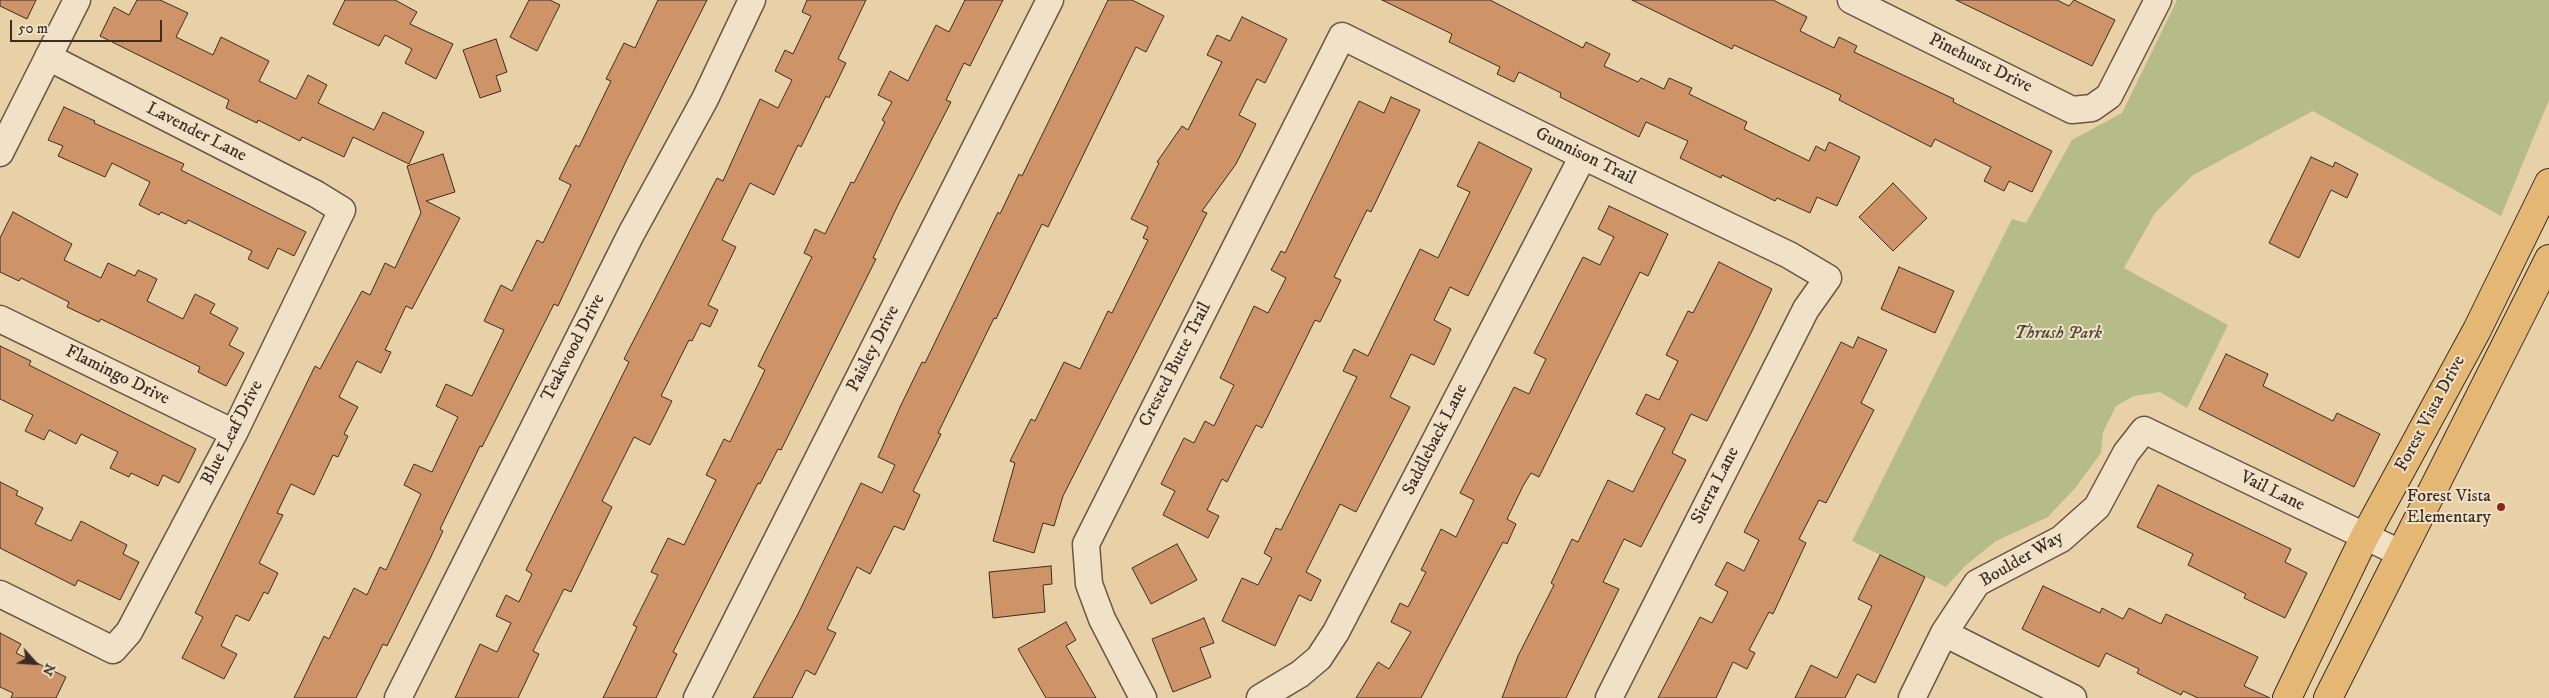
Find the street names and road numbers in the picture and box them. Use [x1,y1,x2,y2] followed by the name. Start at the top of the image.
[1925,30,2035,98] street label: Pinehurst Drive
[142,98,250,168] street label: Lavender Lane
[1531,123,1639,191] street label: Gunnison Trail
[538,291,610,405] street label: Teakwood Drive
[1135,299,1217,431] street label: Crested Butte Trail
[843,302,905,396] street label: Paisley Drive
[61,342,173,410] street label: Flamingo Drive
[2391,352,2471,476] street label: Forest Vista Drive
[197,377,269,489] street label: Blue Leaf Drive
[1399,381,1473,499] street label: Saddleback Lane
[1687,444,1745,528] street label: Sierra Lane
[2236,467,2308,517] street label: Vail Lane
[1976,527,2068,593] street label: Boulder Way

